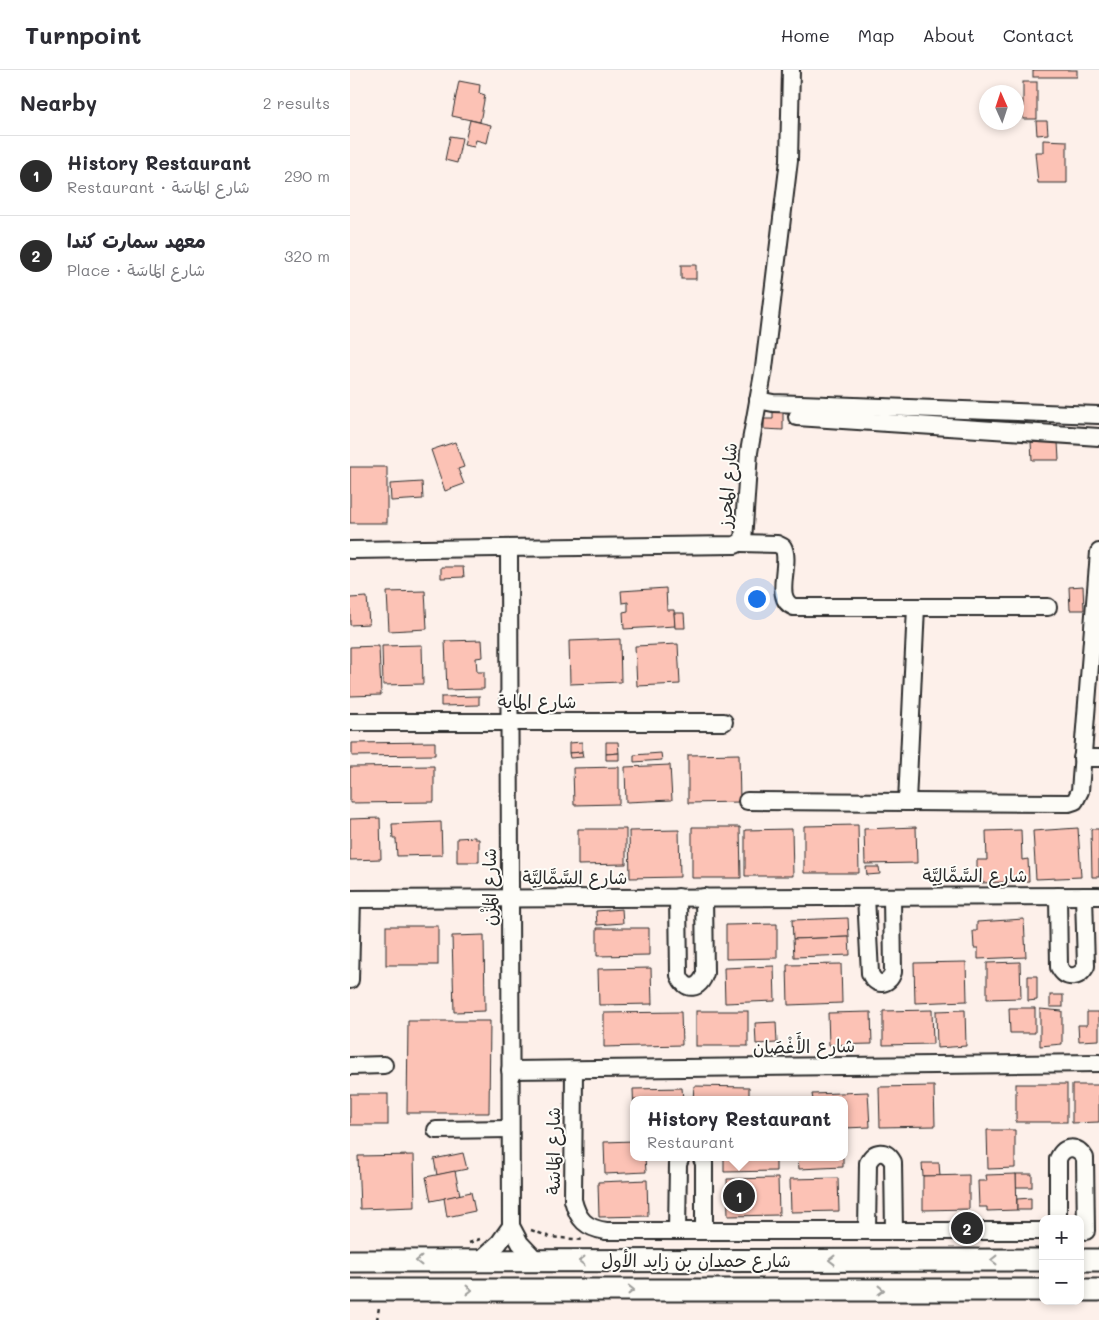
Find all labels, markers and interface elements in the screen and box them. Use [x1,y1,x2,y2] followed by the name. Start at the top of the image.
[25,19,141,50] text: Turnpoint
[781,23,830,47] text: Home
[858,23,894,47] text: Map
[922,23,975,47] text: About
[1003,23,1074,47] text: Contact
[979,85,1024,130] north arrow
[20,89,97,116] text: Nearby
[263,92,330,113] text: 2 results
[67,150,251,175] text: History Restaurant
[32,165,40,186] text: 1
[284,165,330,186] text: 290 m
[67,176,250,197] text: Restaurant · شارع المَاسَة
[67,228,206,253] text: معهد سمارت كندا
[32,245,40,266] text: 2
[284,245,330,266] text: 320 m
[67,259,205,280] text: Place · شارع المَاسَة
[712,442,743,530] street label: شارع المحرز
[744,586,770,612] your location
[498,689,576,714] street label: شارع الماية
[477,848,502,926] street label: شارع المُزْن
[922,863,1028,888] street label: شارع السَّمَّالِيَّة
[522,865,628,890] street label: شارع السَّمَّالِيَّة
[753,1030,855,1060] street label: شارع الأَغْصَان
[630,1096,848,1161] popup
[647,1106,831,1131] text: History Restaurant
[541,1107,566,1195] street label: شارع المَاسَة
[647,1131,734,1152] text: Restaurant
[723,1177,755,1215] pin: 1
[951,1209,983,1247] pin: 2
[1039,1215,1084,1305] map controls
[1039,1215,1084,1260] button: +
[601,1248,791,1273] street label: شارع حمدان بن زايد الأول
[827,1255,835,1265] one-way arrow
[990,1255,998,1265] one-way arrow
[415,1256,422,1266] one-way arrow
[577,1256,585,1266] one-way arrow
[1039,1260,1084,1305] button: −
[465,1285,473,1295] one-way arrow
[628,1285,635,1295] one-way arrow
[878,1285,885,1295] one-way arrow

